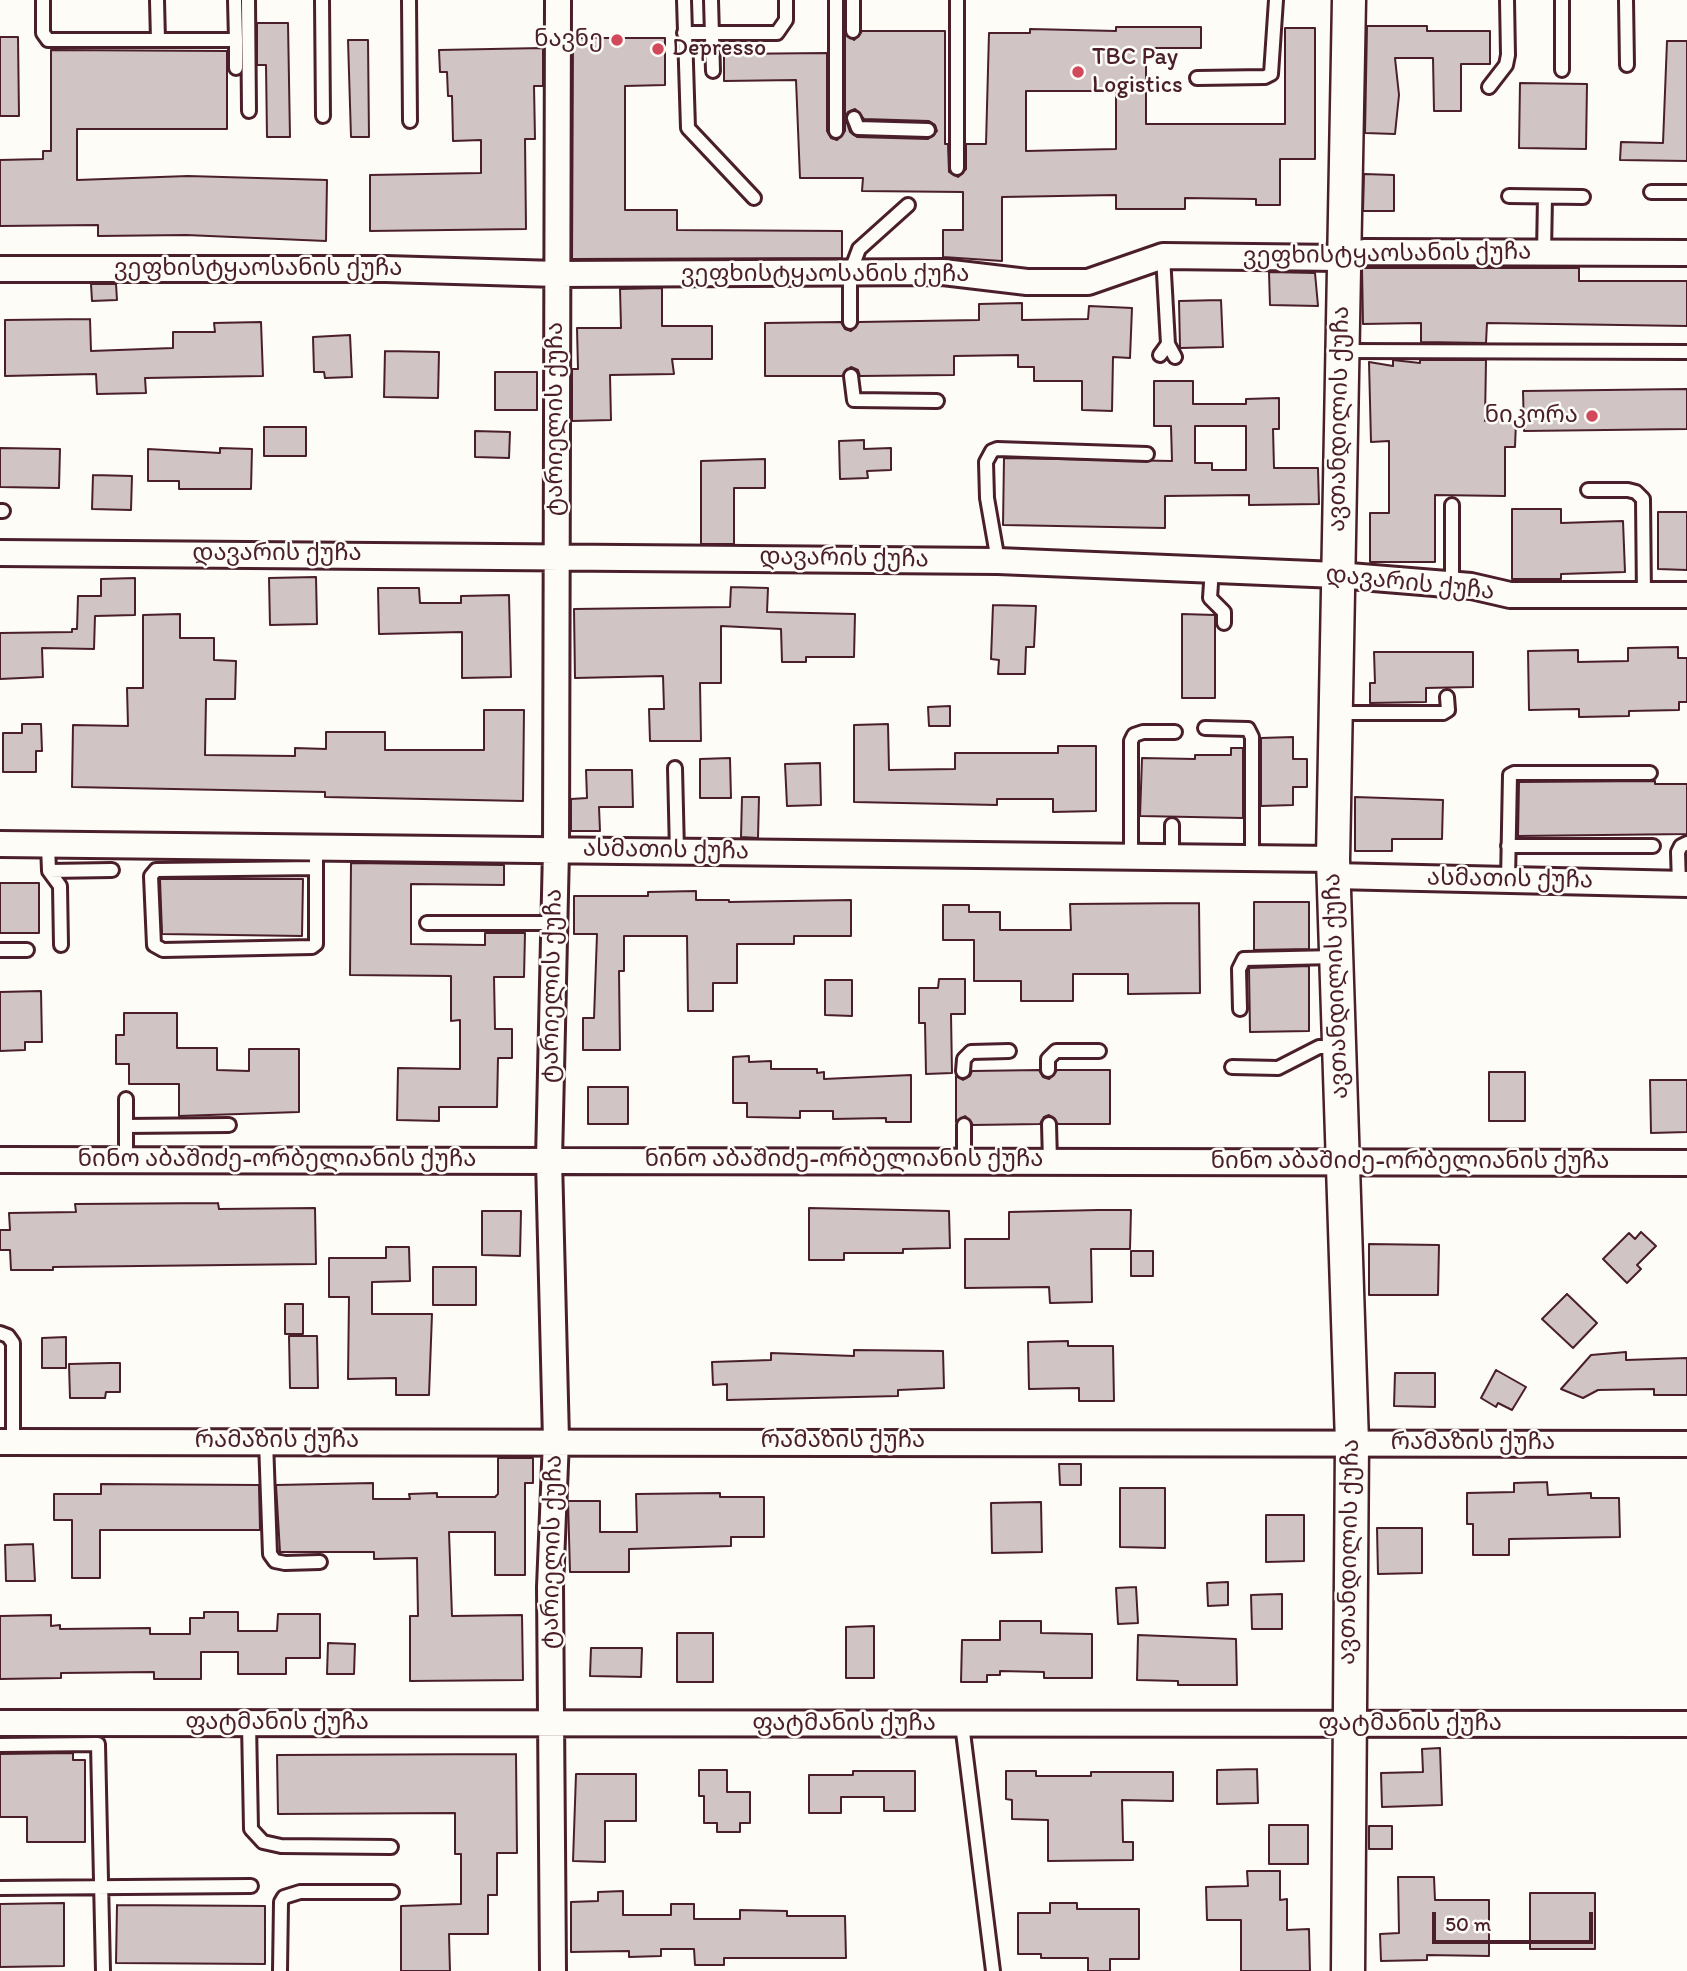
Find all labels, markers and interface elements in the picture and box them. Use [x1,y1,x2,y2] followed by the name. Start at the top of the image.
[534,26,603,54] place label: ნავნე
[609,32,625,48] marker: ნავნე
[672,35,766,63] place label: Depresso
[650,41,666,57] marker: Depresso
[1092,44,1183,100] place label: TBC Pay Logistics
[1070,64,1086,80] marker: TBC Pay Logistics
[1242,238,1532,272] street label: ვეფხისტყაოსანის ქუჩა
[114,255,402,283] street label: ვეფხისტყაოსანის ქუჩა
[681,261,969,289] street label: ვეფხისტყაოსანის ქუჩა
[1324,306,1356,532] street label: ავთანდილის ქუჩა
[542,322,570,516] street label: ტარიელის ქუჩა
[1484,402,1578,430] place label: ნიკორა
[1584,408,1600,424] marker: ნიკორა
[192,540,362,568] street label: დავარის ქუჩა
[759,543,929,575] street label: დავარის ქუჩა
[1324,561,1496,607] street label: დავარის ქუჩა
[583,835,749,867] street label: ასმათის ქუჩა
[1427,864,1593,896] street label: ასმათის ქუჩა
[1319,873,1355,1099] street label: ავთანდილის ქუჩა
[537,889,569,1083] street label: ტარიელის ქუჩა
[78,1146,476,1174] street label: ნინო აბაშიძე-ორბელიანის ქუჩა
[645,1146,1043,1174] street label: ნინო აბაშიძე-ორბელიანის ქუჩა
[1211,1148,1609,1176] street label: ნინო აბაშიძე-ორბელიანის ქუჩა
[195,1427,359,1455] street label: რამაზის ქუჩა
[761,1427,925,1455] street label: რამაზის ქუჩა
[1391,1429,1555,1457] street label: რამაზის ქუჩა
[1334,1439,1366,1665] street label: ავთანდილის ქუჩა
[537,1455,569,1649] street label: ტარიელის ქუჩა
[185,1709,369,1737] street label: ფატმანის ქუჩა
[752,1710,936,1738] street label: ფატმანის ქუჩა
[1318,1710,1502,1738] street label: ფატმანის ქუჩა
[1435,1898,1596,1942] scale bar
[1445,1911,1491,1936] text: 50 m

